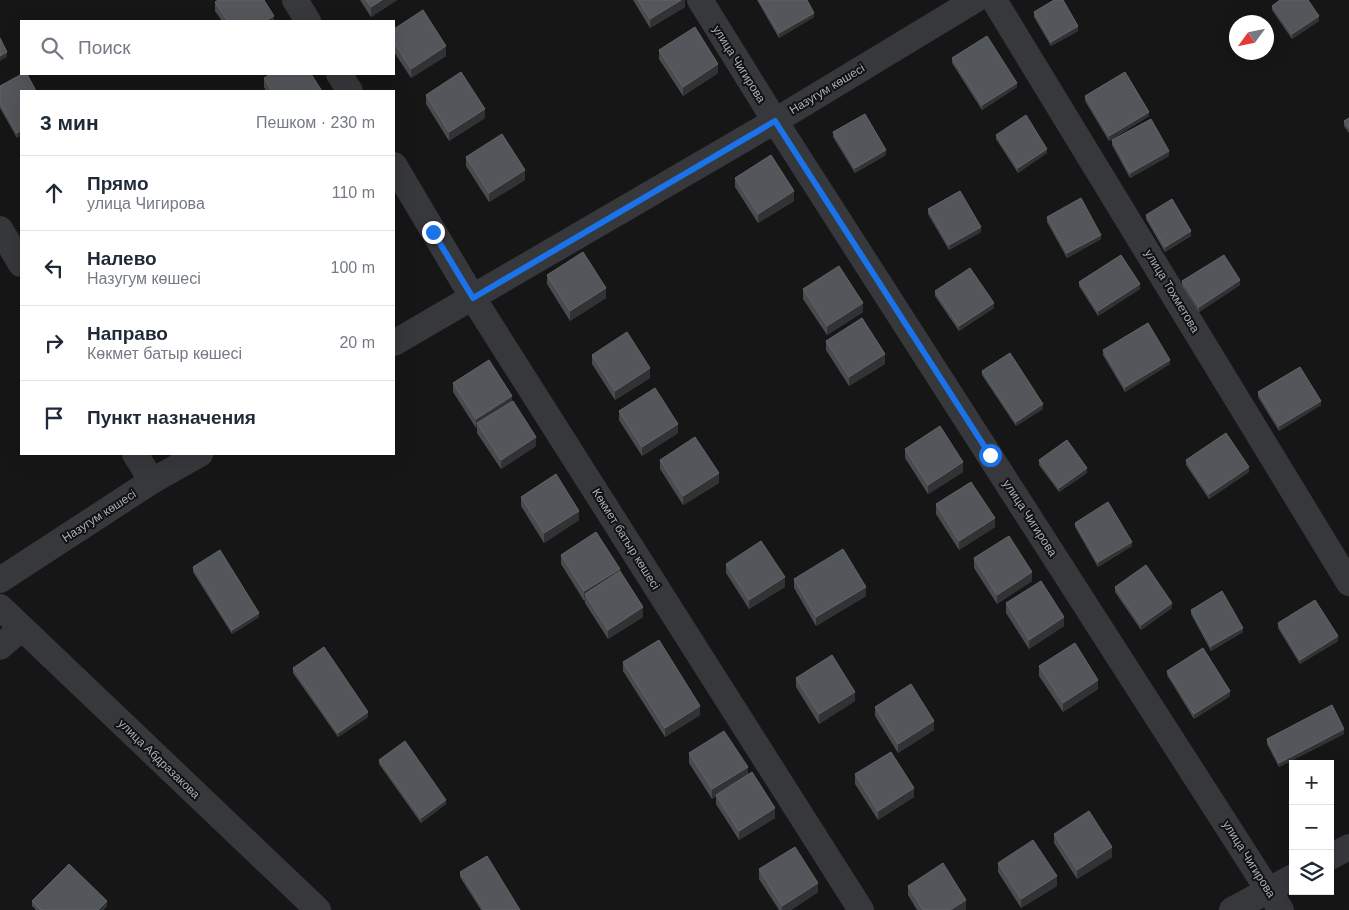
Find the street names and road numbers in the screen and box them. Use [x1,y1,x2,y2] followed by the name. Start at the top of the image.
[710,23,769,105] street label: улица Чигирова
[787,61,867,117] street label: Назугум көшесі
[1142,247,1203,335] street label: улица Тохметова
[1000,477,1060,559] street label: улица Чигирова
[589,486,663,592] street label: Көкмет батыр көшесі
[59,487,139,545] street label: Назугум көшесі
[115,716,203,802] street label: улица Абдразакова
[1220,818,1279,900] street label: улица Чигирова

